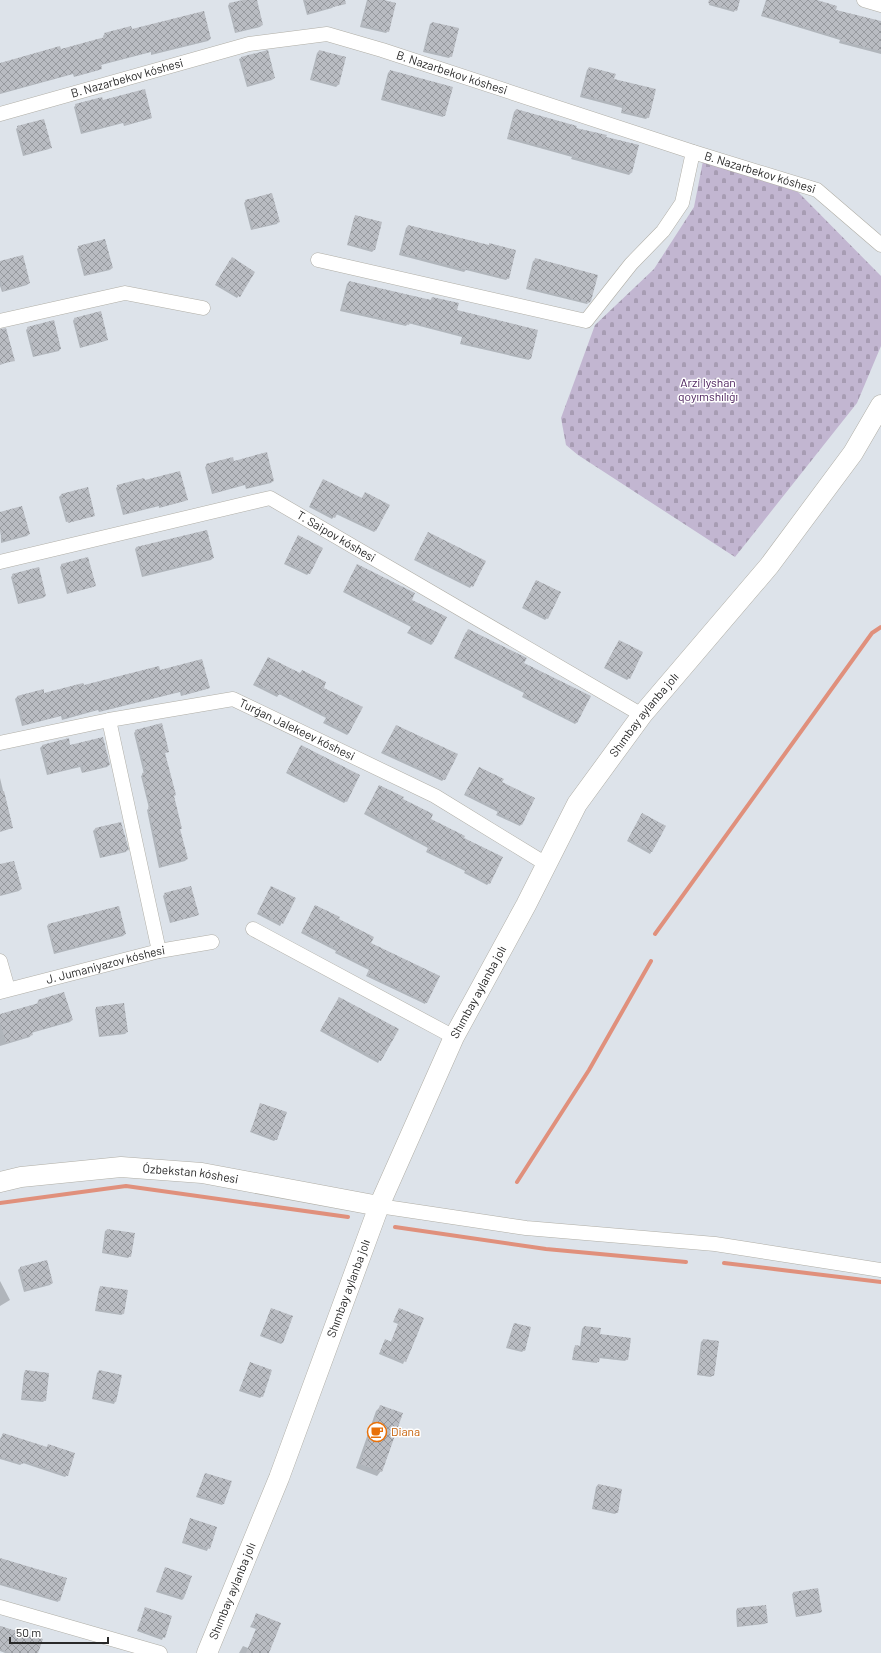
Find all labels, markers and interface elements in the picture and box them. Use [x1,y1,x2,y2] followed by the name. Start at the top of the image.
[395,47,509,97] street label: B. Nazarbekov kóshesi
[69,55,184,100] street label: B. Nazarbekov kóshesi
[703,148,818,195] street label: B. Nazarbekov kóshesi
[678,375,738,403] park label: Arzi Iyshan qoyımshılıǵı
[295,507,379,564] street label: T. Saipov kóshesi
[606,669,681,759] street label: Shımbay aylanba jolı
[237,695,357,763] street label: Turǵan Jalekeev kóshesi
[44,942,166,986] street label: J. Jumaniyazov kóshesi
[447,943,508,1040] street label: Shımbay aylanba jolı
[142,1161,240,1186] street label: Ózbekstan kóshesi
[323,1237,372,1339] street label: Shımbay aylanba jolı
[366,1421,388,1443] cafe icon: Diana
[391,1424,420,1438] place label: Diana
[205,1540,258,1641] street label: Shımbay aylanba jolı
[10,1619,108,1645] scale bar
[16,1625,41,1639] text: 50 m

